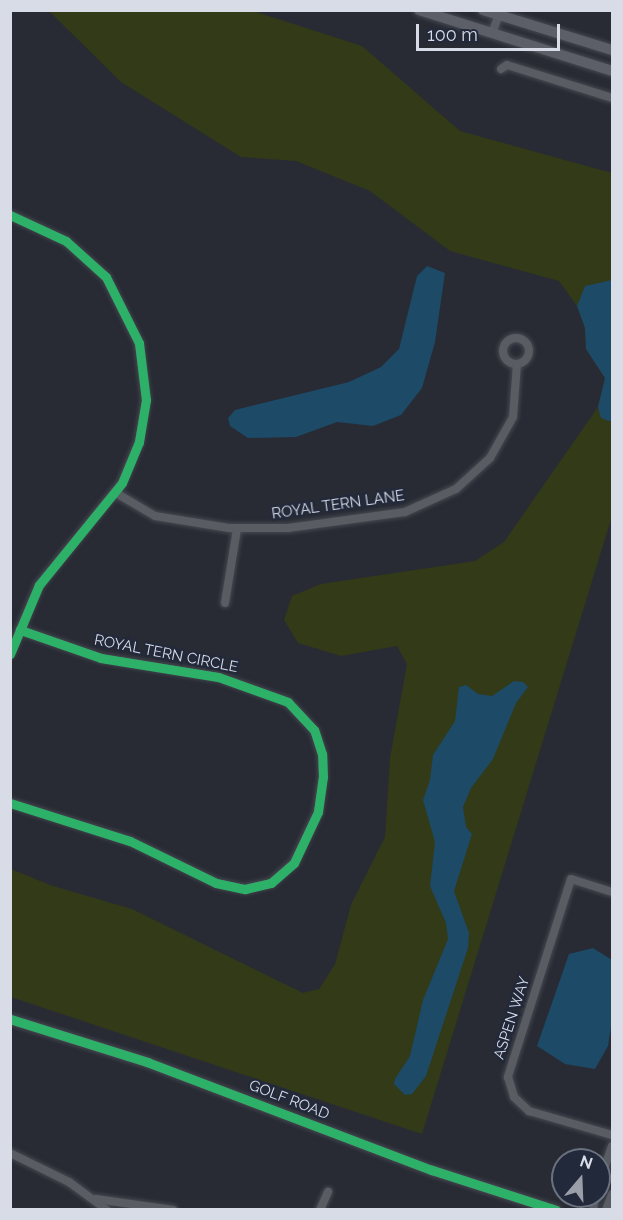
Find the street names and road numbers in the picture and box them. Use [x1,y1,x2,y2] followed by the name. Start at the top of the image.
[270,487,406,523] street label: ROYAL TERN LANE
[92,631,240,677] street label: ROYAL TERN CIRCLE
[490,974,534,1062] street label: ASPEN WAY
[246,1076,332,1124] street label: GOLF ROAD

